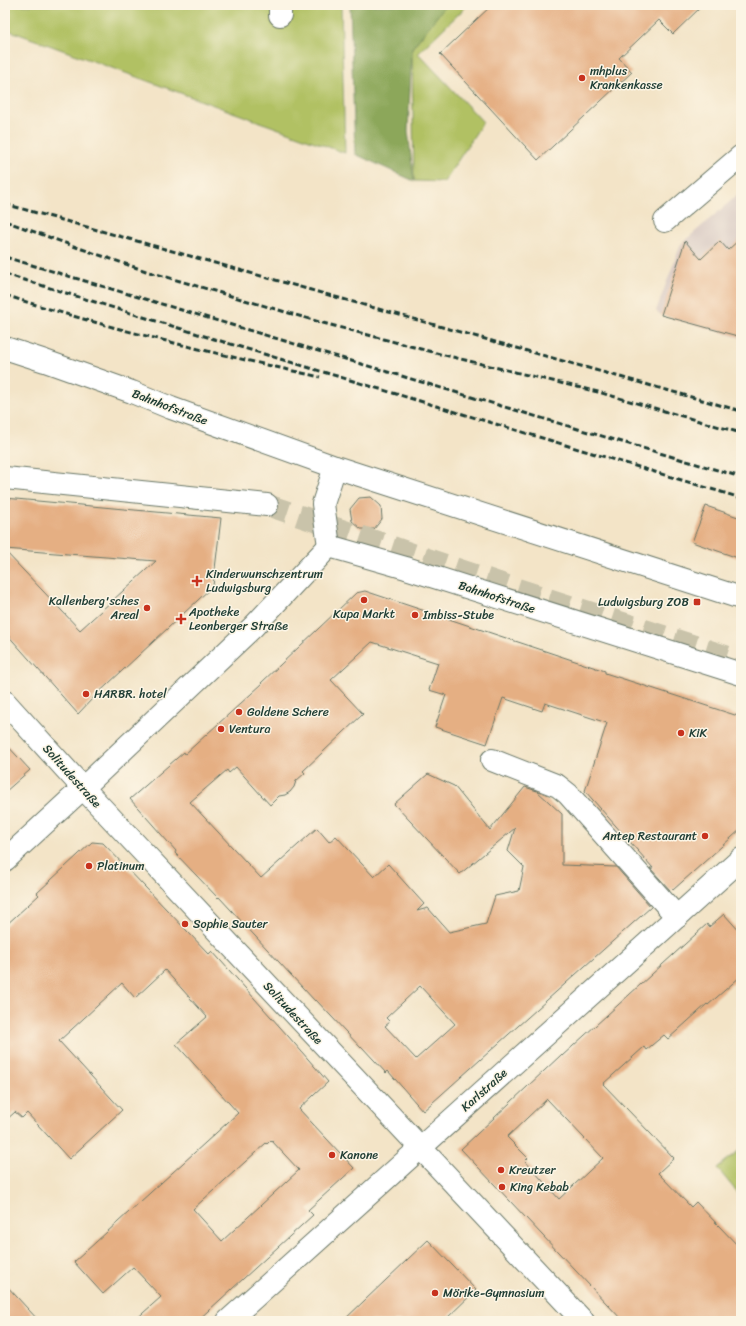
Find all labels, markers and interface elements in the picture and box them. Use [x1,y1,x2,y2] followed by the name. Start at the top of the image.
[590,60,663,96] place label: mhplus Krankenkasse
[577,73,587,83] marker: mhplus Krankenkasse
[129,382,211,432] street label: Bahnhofstraße
[206,563,323,599] place label: Kinderwunschzentrum Ludwigsburg
[456,574,538,620] street label: Bahnhofstraße
[191,575,203,587] marker: Kinderwunschzentrum Ludwigsburg
[49,590,140,626] place label: Kallenberg'sches Areal
[598,591,689,613] place label: Ludwigsburg ZOB
[359,595,369,605] marker: Kupa Markt
[692,597,702,607] marker: Ludwigsburg ZOB
[188,601,288,637] place label: Apotheke Leonberger Straße
[142,603,152,613] marker: Kallenberg'sches Areal
[333,603,395,625] place label: Kupa Markt
[422,604,494,626] place label: Imbiss-Stube
[410,610,420,620] marker: Imbiss-Stube
[176,614,186,624] marker: Apotheke Leonberger Straße
[94,683,167,705] place label: HARBR. hotel
[81,689,91,699] marker: HARBR. hotel
[247,701,329,723] place label: Goldene Schere
[234,707,244,717] marker: Goldene Schere
[229,718,270,740] place label: Ventura
[689,722,708,744] place label: KiK
[216,724,226,734] marker: Ventura
[676,728,686,738] marker: KiK
[37,739,107,813] street label: Solitudestraße
[601,825,697,847] place label: Antep Restaurant
[700,831,710,841] marker: Antep Restaurant
[97,855,144,877] place label: Platinum
[84,861,94,871] marker: Platinum
[193,913,268,935] place label: Sophie Sauter
[180,919,190,929] marker: Sophie Sauter
[258,976,329,1050] street label: Solitudestraße
[456,1063,513,1117] street label: Karlstraße
[340,1144,378,1166] place label: Kanone
[327,1150,337,1160] marker: Kanone
[509,1159,557,1181] place label: Kreutzer
[496,1165,506,1175] marker: Kreutzer
[510,1176,569,1198] place label: King Kebab
[497,1182,507,1192] marker: King Kebab
[443,1282,544,1304] place label: Mörike-Gymnasium
[430,1288,440,1298] marker: Mörike-Gymnasium

